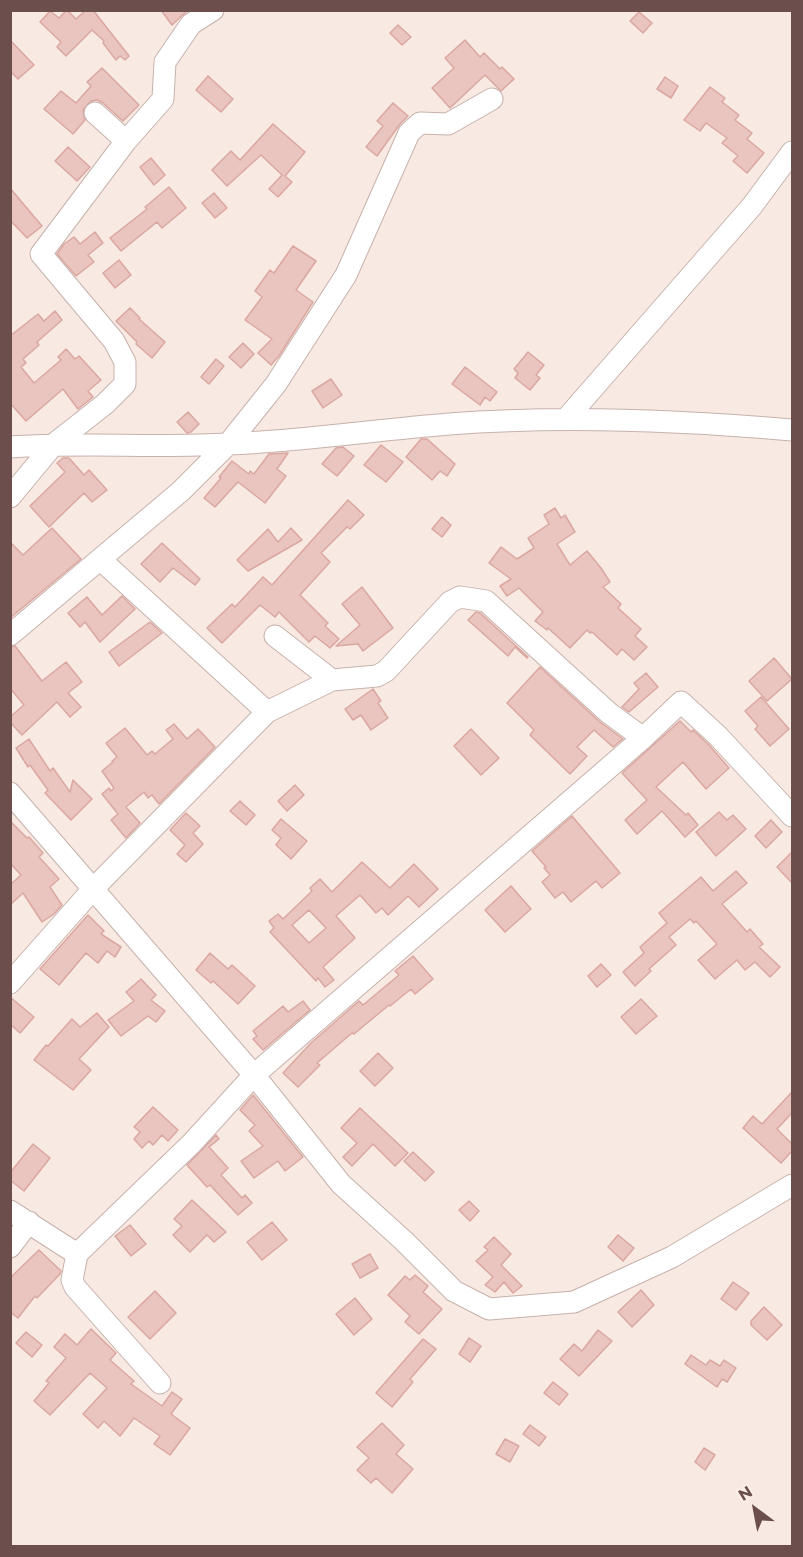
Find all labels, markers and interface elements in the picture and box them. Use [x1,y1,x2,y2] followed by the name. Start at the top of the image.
[725,1479,785,1539] north arrow
[735,1482,756,1505] text: N

